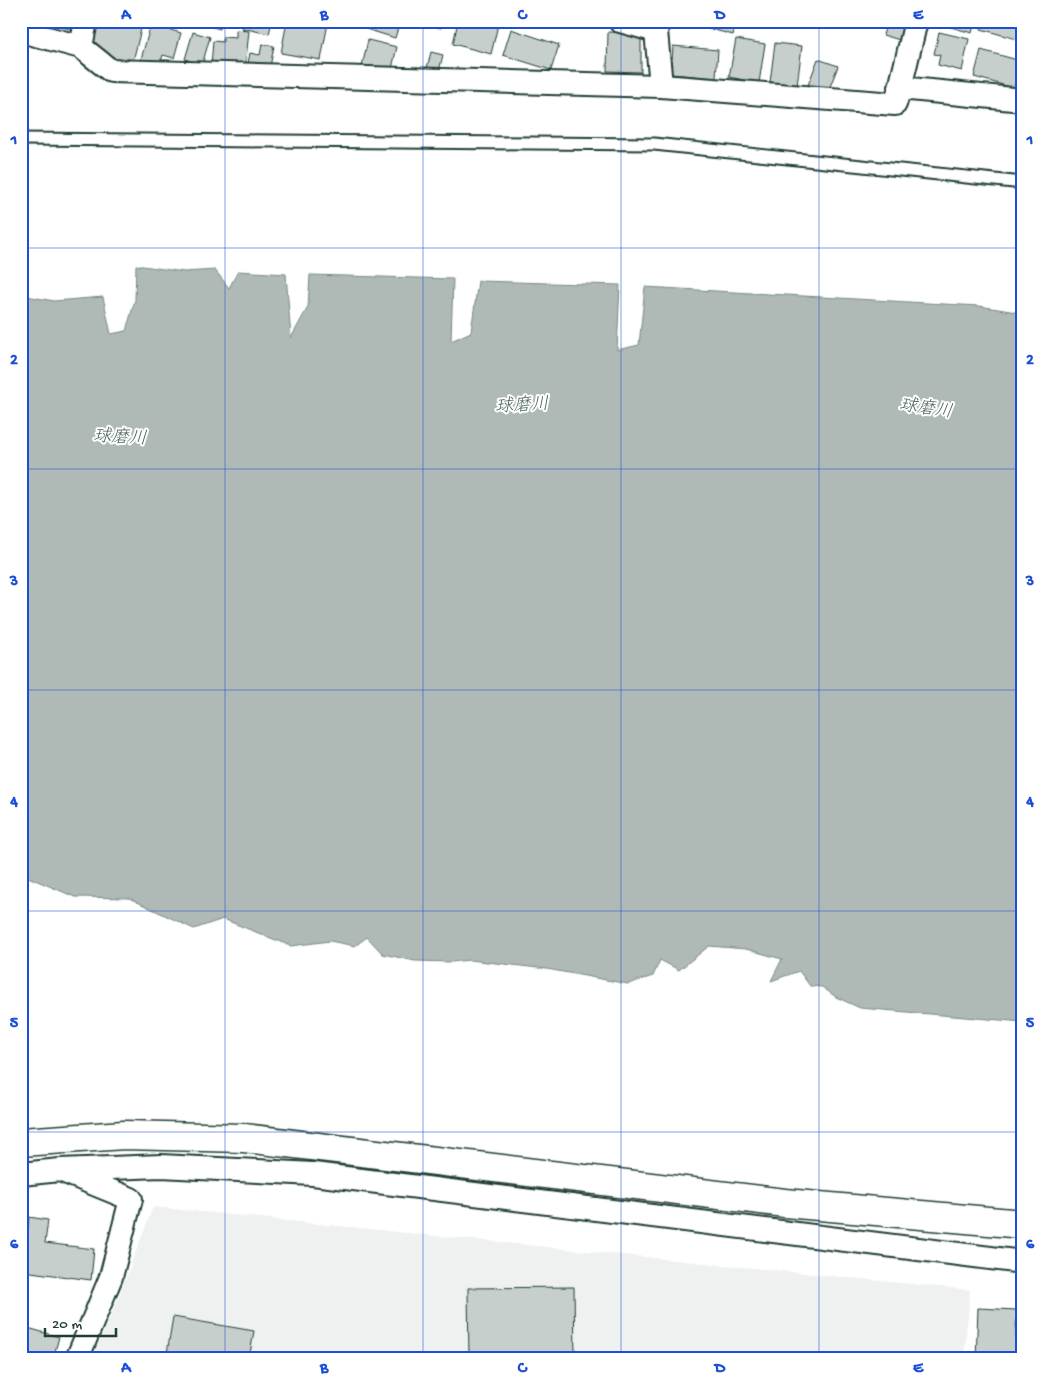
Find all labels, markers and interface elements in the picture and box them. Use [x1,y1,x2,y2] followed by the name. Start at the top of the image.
[120,7,132,26] text: A
[319,7,329,26] text: B
[517,7,528,26] text: C
[713,7,726,26] text: D
[913,7,924,26] text: E
[10,132,17,151] text: 1
[1026,132,1033,151] text: 1
[10,352,18,371] text: 2
[1026,352,1034,371] text: 2
[495,394,550,418] water label: 球磨川
[897,394,954,424] water label: 球磨川
[92,426,147,450] water label: 球磨川
[9,573,18,592] text: 3
[1025,573,1034,592] text: 3
[9,794,18,813] text: 4
[1025,794,1034,813] text: 4
[10,1015,19,1034] text: 5
[1026,1015,1035,1034] text: 5
[10,1236,19,1255] text: 6
[1026,1236,1035,1255] text: 6
[45,1305,116,1337] scale bar
[52,1316,82,1334] text: 20 m
[120,1360,132,1379] text: A
[319,1360,329,1379] text: B
[517,1360,528,1379] text: C
[713,1360,726,1379] text: D
[913,1360,924,1379] text: E

